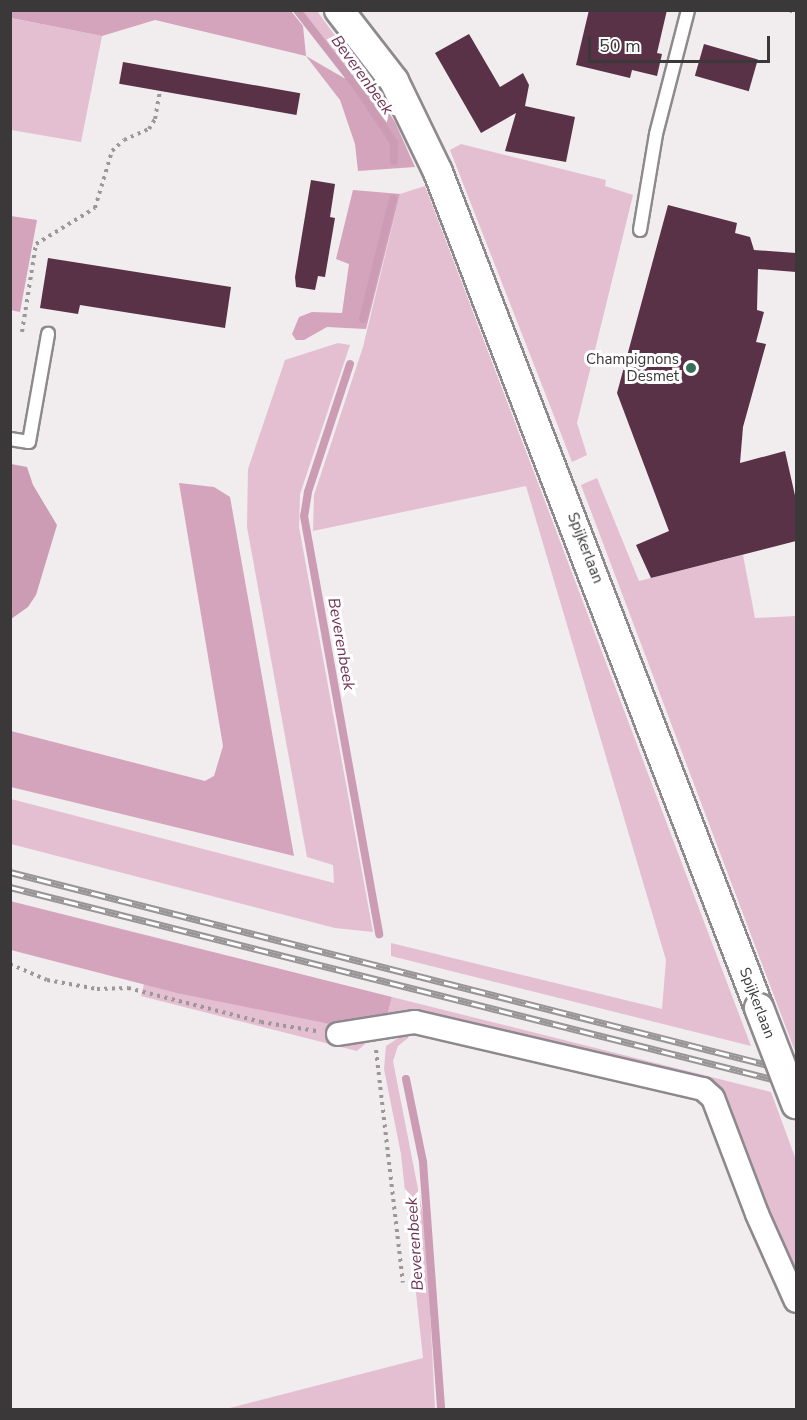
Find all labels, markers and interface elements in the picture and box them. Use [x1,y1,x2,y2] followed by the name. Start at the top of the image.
[591,24,772,62] scale bar
[327,32,397,118] water label: Beverenbeek
[599,34,641,58] text: 50 m
[586,350,679,385] place label: Champignons Desmet
[684,361,698,375] marker: Champignons Desmet
[563,510,607,586] street label: Spijkerlaan
[323,596,359,692] water label: Beverenbeek
[735,965,779,1041] street label: Spijkerlaan
[402,1197,428,1291] water label: Beverenbeek

